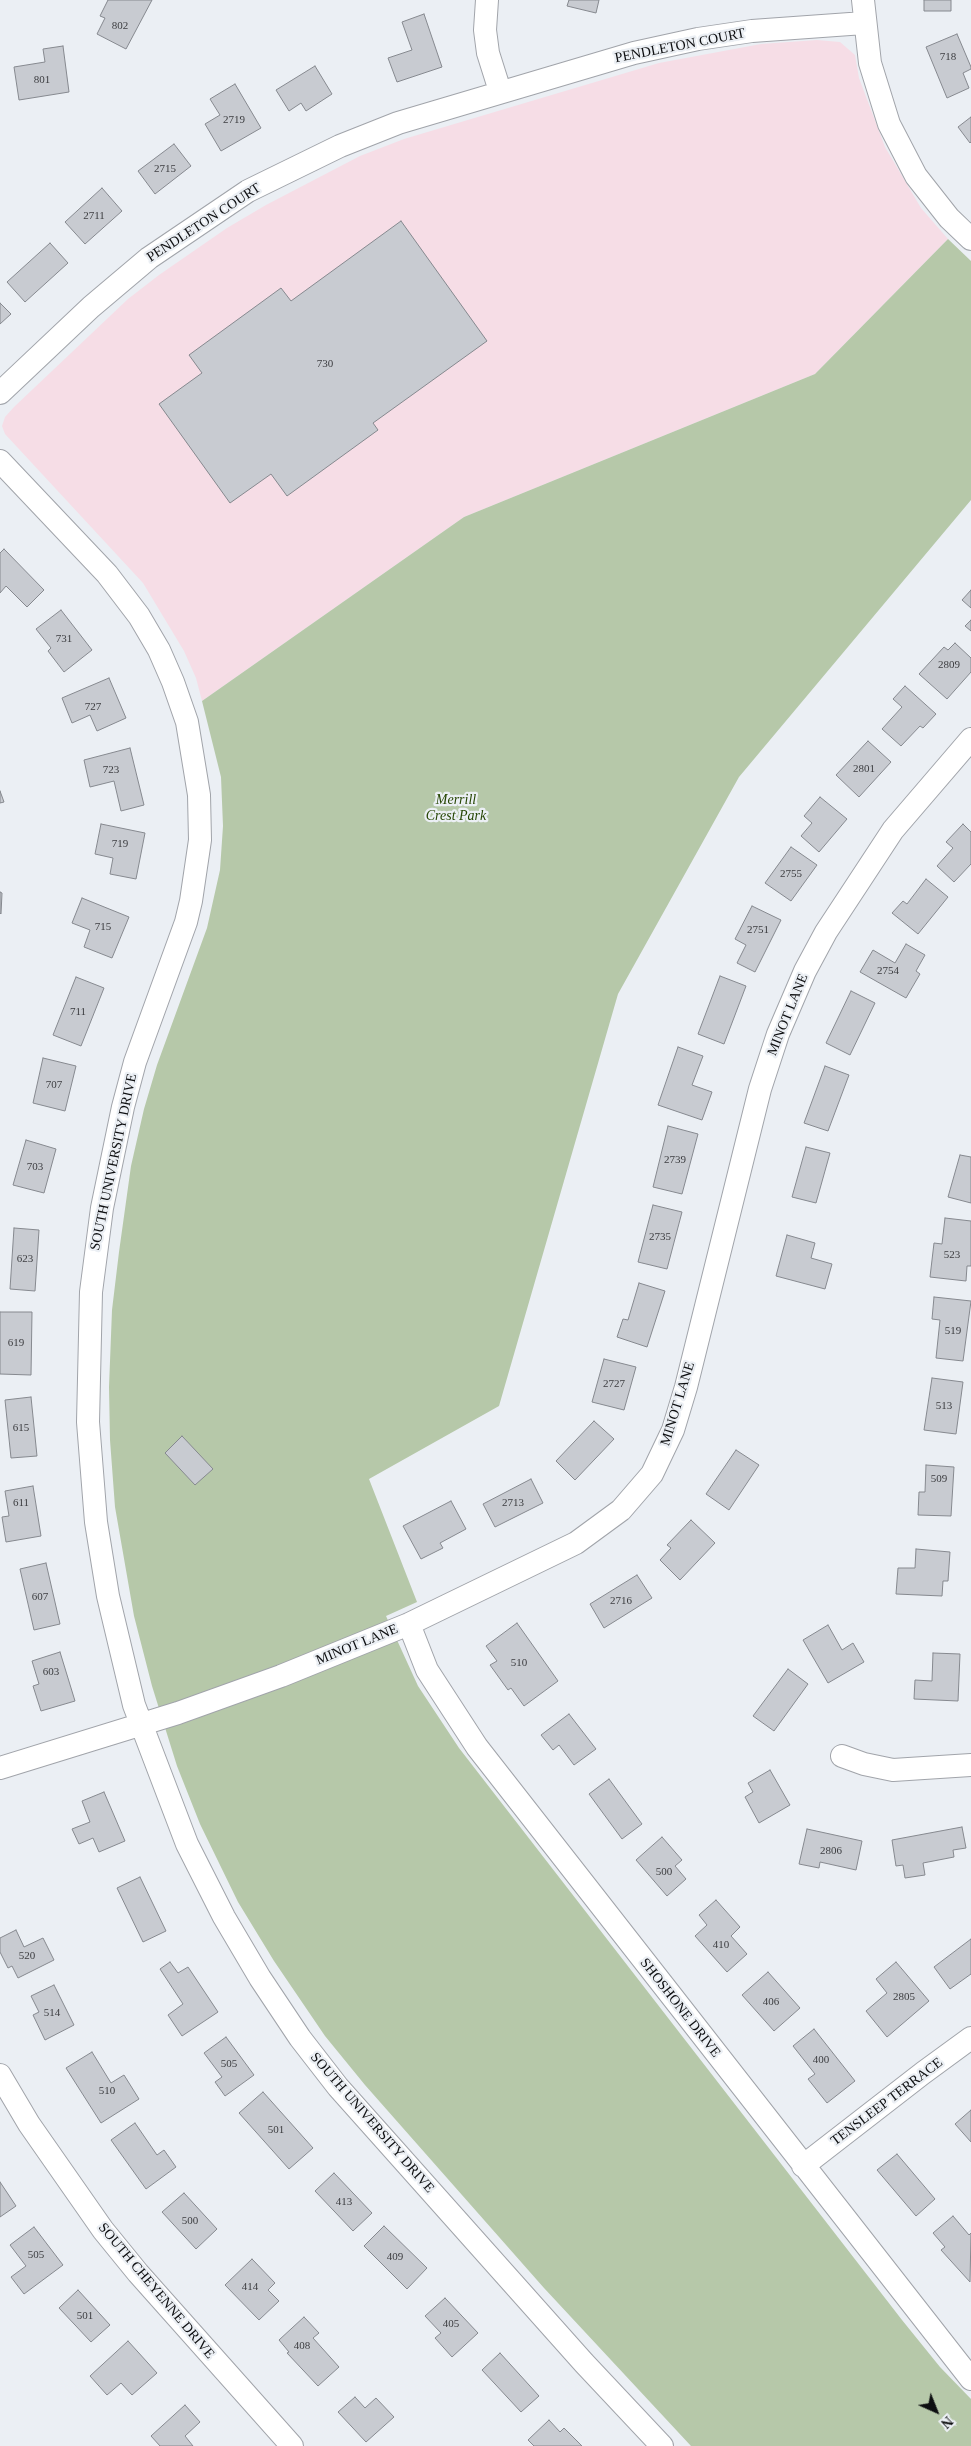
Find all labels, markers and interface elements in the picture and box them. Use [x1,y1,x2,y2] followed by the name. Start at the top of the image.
[112,19,128,33] house number: 802
[613,25,747,67] street label: PENDLETON COURT
[940,50,956,64] house number: 718
[34,73,50,87] house number: 801
[223,113,245,127] house number: 2719
[154,162,176,176] house number: 2715
[144,180,264,266] street label: PENDLETON COURT
[83,209,105,223] house number: 2711
[317,357,333,371] house number: 730
[56,632,72,646] house number: 731
[938,658,960,672] house number: 2809
[85,700,101,714] house number: 727
[853,762,875,776] house number: 2801
[103,763,119,777] house number: 723
[426,792,486,824] park label: Merrill Crest Park
[112,837,128,851] house number: 719
[780,867,802,881] house number: 2755
[95,920,111,934] house number: 715
[747,923,769,937] house number: 2751
[877,964,899,978] house number: 2754
[764,972,812,1058] street label: MINOT LANE
[70,1005,86,1019] house number: 711
[87,1072,141,1252] street label: SOUTH UNIVERSITY DRIVE
[46,1078,62,1092] house number: 707
[664,1153,686,1167] house number: 2739
[27,1160,43,1174] house number: 703
[649,1230,671,1244] house number: 2735
[944,1248,960,1262] house number: 523
[17,1252,33,1266] house number: 623
[945,1324,961,1338] house number: 519
[8,1336,24,1350] house number: 619
[657,1360,699,1448] street label: MINOT LANE
[603,1377,625,1391] house number: 2727
[936,1399,952,1413] house number: 513
[13,1421,29,1435] house number: 615
[931,1472,947,1486] house number: 509
[13,1496,29,1510] house number: 611
[502,1496,524,1510] house number: 2713
[32,1590,48,1604] house number: 607
[610,1594,632,1608] house number: 2716
[314,1621,400,1669] street label: MINOT LANE
[511,1656,527,1670] house number: 510
[43,1665,59,1679] house number: 603
[820,1844,842,1858] house number: 2806
[656,1865,672,1879] house number: 500
[713,1938,729,1952] house number: 410
[19,1949,35,1963] house number: 520
[636,1955,724,2061] street label: SHOSHONE DRIVE
[893,1990,915,2004] house number: 2805
[763,1995,779,2009] house number: 406
[44,2006,60,2020] house number: 514
[306,2049,438,2197] street label: SOUTH UNIVERSITY DRIVE
[813,2053,829,2067] house number: 400
[828,2054,946,2150] street label: TENSLEEP TERRACE
[221,2057,237,2071] house number: 505
[99,2084,115,2098] house number: 510
[268,2123,284,2137] house number: 501
[336,2195,352,2209] house number: 413
[182,2214,198,2228] house number: 500
[94,2220,218,2362] street label: SOUTH CHEYENNE DRIVE
[28,2248,44,2262] house number: 505
[387,2250,403,2264] house number: 409
[242,2280,258,2294] house number: 414
[77,2309,93,2323] house number: 501
[443,2317,459,2331] house number: 405
[294,2339,310,2353] house number: 408
[911,2386,961,2436] north arrow
[938,2413,956,2431] text: N

